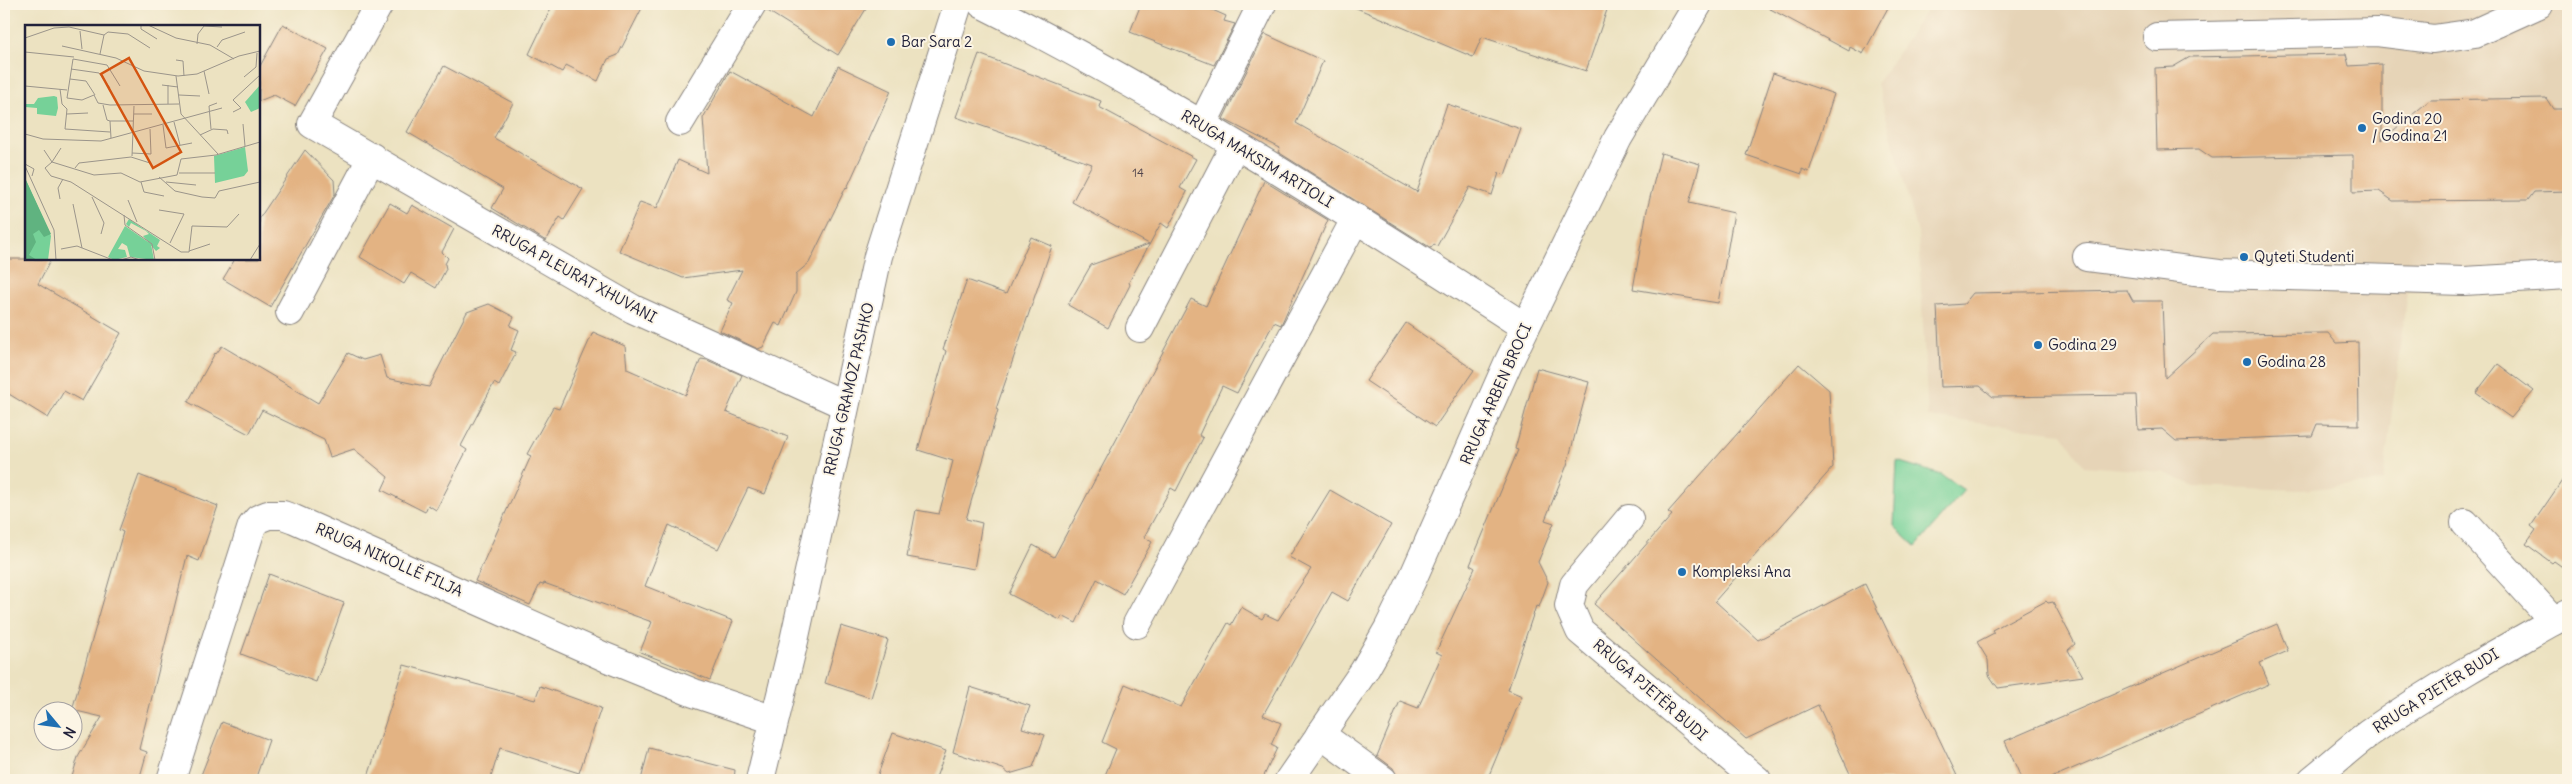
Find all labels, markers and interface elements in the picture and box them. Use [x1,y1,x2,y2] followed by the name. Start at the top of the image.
[25,25,260,260] inset map
[901,32,972,51] place label: Bar Sara 2
[885,36,897,48] marker: Bar Sara 2
[1178,106,1337,212] street label: RRUGA MAKSIM ARTIOLI
[2372,109,2447,145] place label: Godina 20 / Godina 21
[2356,122,2368,134] marker: Godina 20 / Godina 21
[1132,165,1144,180] house number: 14
[489,220,660,327] street label: RRUGA PLEURAT XHUVANI
[2254,247,2354,266] place label: Qyteti Studenti
[2238,251,2250,263] marker: Qyteti Studenti
[819,301,878,477] street label: RRUGA GRAMOZ PASHKO
[1456,320,1535,467] street label: RRUGA ARBEN BROCI
[2048,335,2117,354] place label: Godina 29
[2032,339,2044,351] marker: Godina 29
[2257,352,2326,371] place label: Godina 28
[2241,356,2253,368] marker: Godina 28
[313,518,466,601] street label: RRUGA NIKOLLË FILJA
[1692,562,1791,581] place label: Kompleksi Ana
[1676,566,1688,578] marker: Kompleksi Ana
[1589,635,1711,744] street label: RRUGA PJETËR BUDI
[2369,644,2502,737] street label: RRUGA PJETËR BUDI
[32,702,82,752] north arrow
[59,724,80,741] text: N

